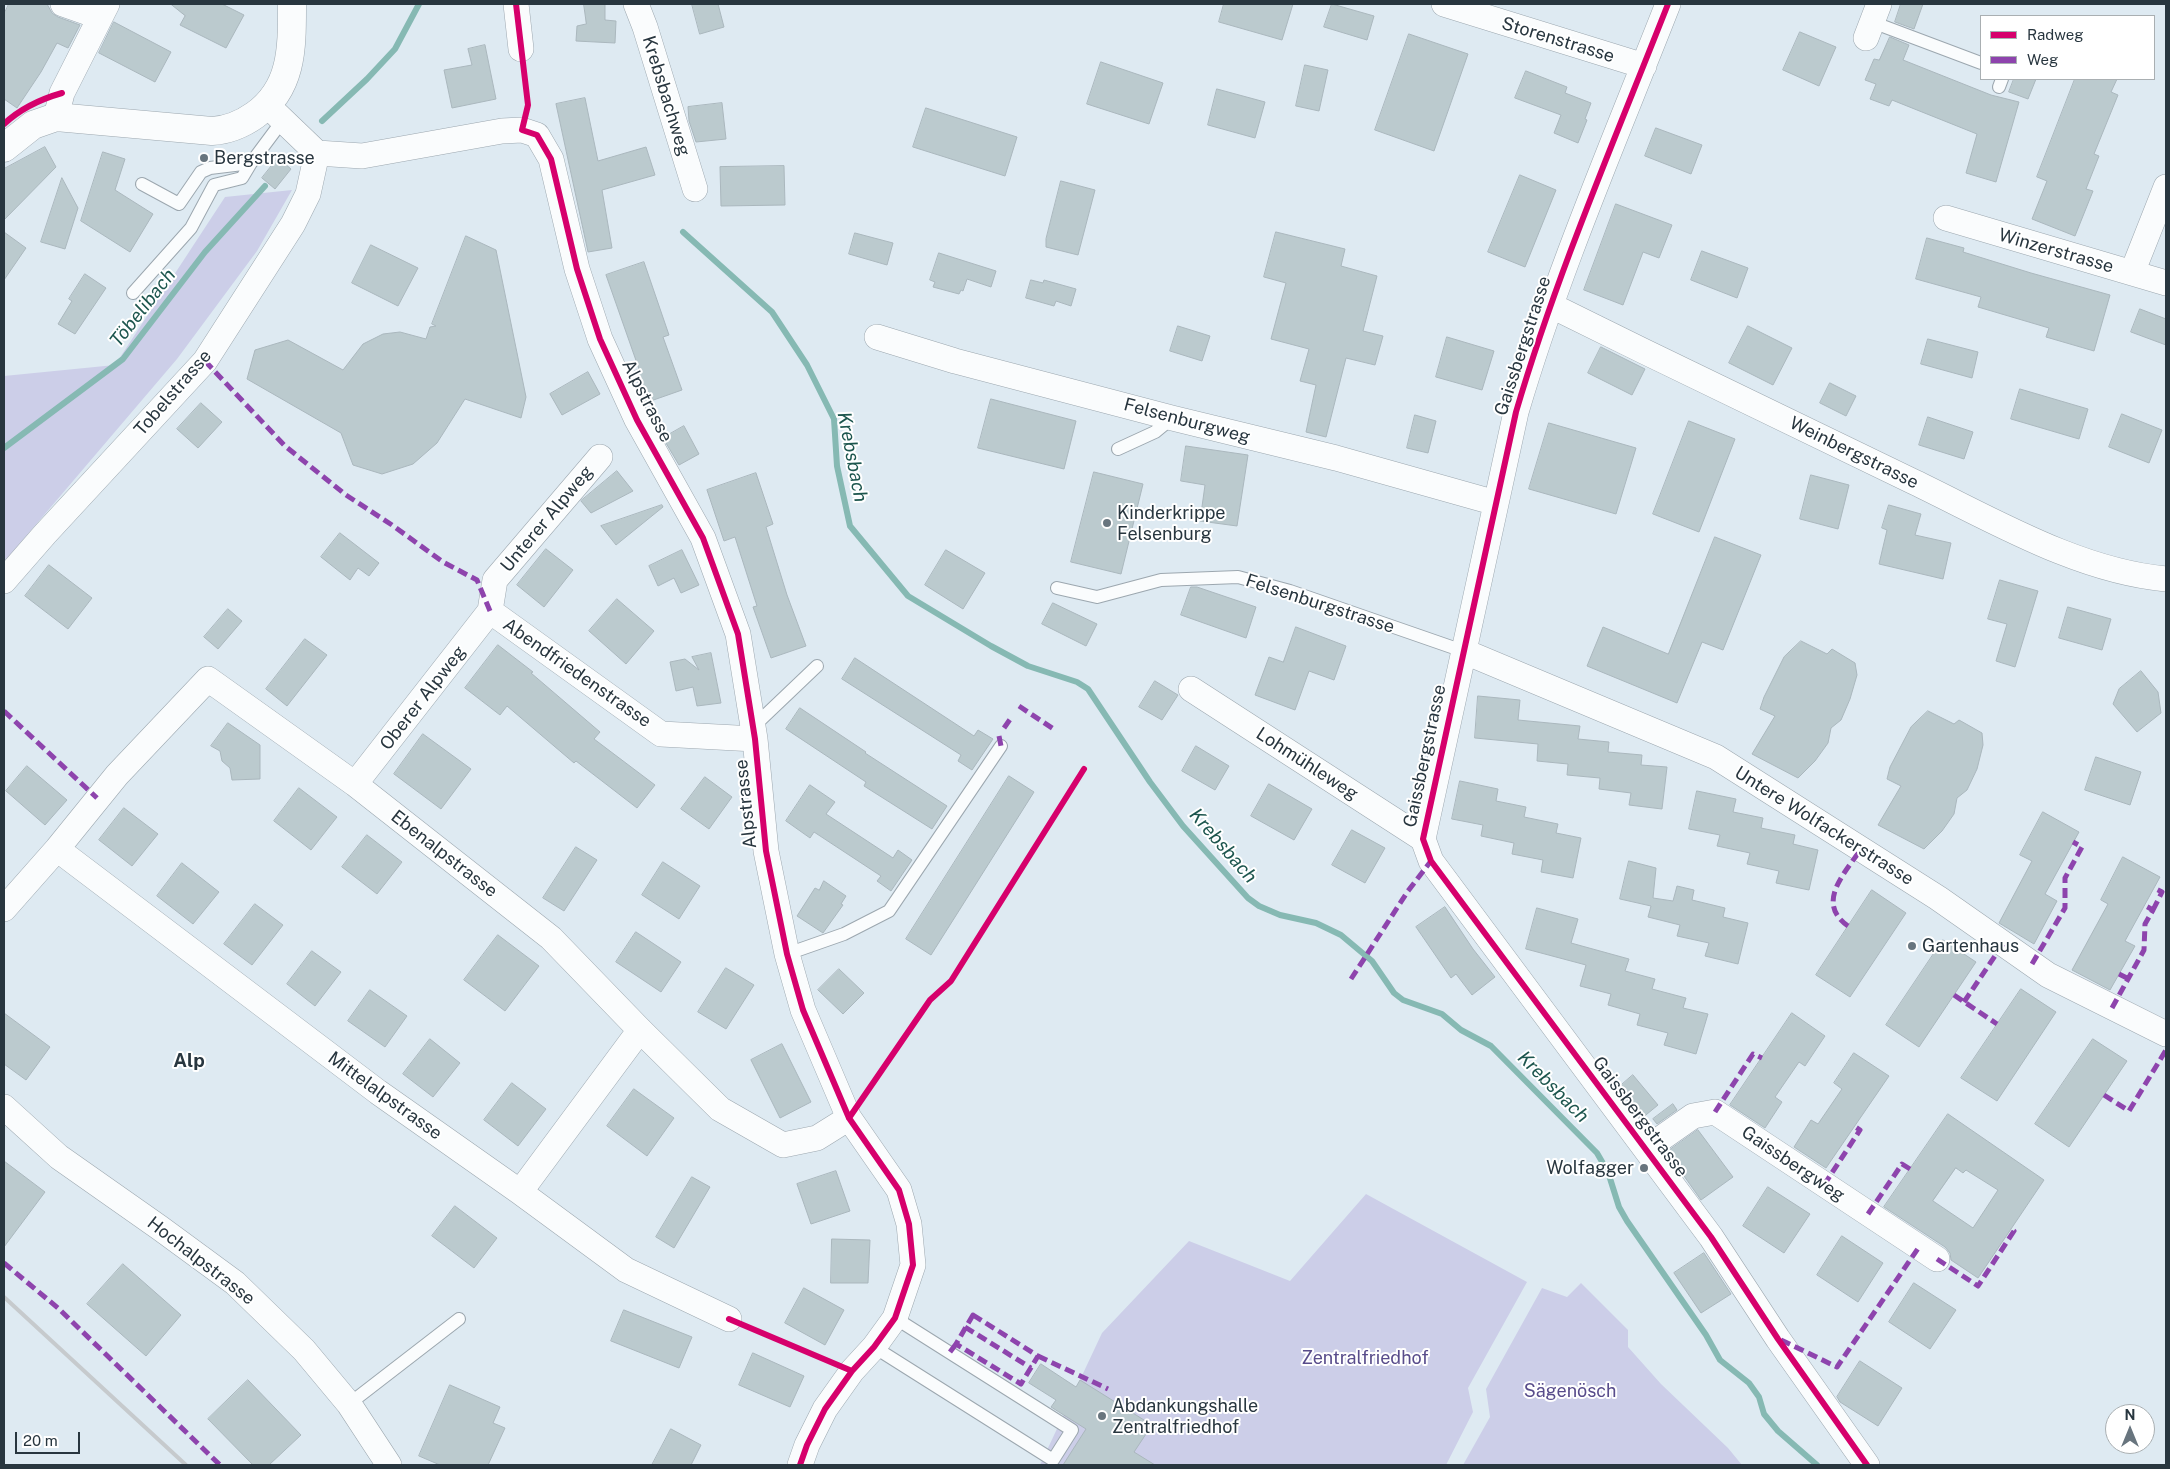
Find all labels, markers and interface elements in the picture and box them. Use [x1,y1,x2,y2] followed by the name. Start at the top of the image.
[1499,13,1617,67] street label: Storenstrasse
[1980,15,2155,80] legend
[2027,26,2084,43] text: Radweg
[637,33,695,159] street label: Krebsbachweg
[2027,51,2058,68] text: Weg
[214,147,315,169] place label: Bergstrasse
[198,152,210,164] marker: Bergstrasse
[1996,224,2116,278] street label: Winzerstrasse
[105,264,181,352] water label: Töbelibach
[1490,274,1556,418] street label: Gaissbergstrasse
[130,346,216,440] street label: Tobelstrasse
[617,356,677,446] street label: Alpstrasse
[1121,394,1253,448] street label: Felsenburgweg
[832,410,872,504] water label: Krebsbach
[1786,412,1922,494] street label: Weinbergstrasse
[496,461,598,577] street label: Unterer Alpweg
[1117,502,1226,544] place label: Kinderkrippe Felsenburg
[1101,517,1113,529] marker: Kinderkrippe Felsenburg
[1243,570,1397,638] street label: Felsenburgstrasse
[499,614,655,732] street label: Abendfriedenstrasse
[376,642,470,754] street label: Oberer Alpweg
[1399,683,1451,829] street label: Gaissbergstrasse
[1252,723,1362,805] street label: Lohmühleweg
[731,758,761,850] street label: Alpstrasse
[1730,762,1918,890] street label: Untere Wolfackerstrasse
[1184,804,1262,888] water label: Krebsbach
[386,806,502,902] street label: Ebenalpstrasse
[1922,935,2019,957] place label: Gartenhaus
[1906,940,1918,952] marker: Gartenhaus
[324,1047,446,1145] street label: Mittelalpstrasse
[1513,1047,1593,1127] water label: Krebsbach
[173,1050,205,1072] district label: Alp
[1588,1053,1692,1181] street label: Gaissbergstrasse
[1737,1122,1849,1206] street label: Gaissbergweg
[1546,1157,1634,1179] place label: Wolfagger
[1638,1162,1650,1174] marker: Wolfagger
[143,1212,259,1310] street label: Hochalpstrasse
[1301,1347,1429,1369] park label: Zentralfriedhof
[1524,1380,1616,1402] park label: Sägenösch
[1112,1395,1258,1438] place label: Abdankungshalle Zentralfriedhof
[2105,1404,2155,1454] north arrow
[2125,1407,2135,1423] text: N
[1096,1410,1108,1422] marker: Abdankungshalle Zentralfriedhof
[18,1422,82,1454] scale bar
[23,1432,58,1449] text: 20 m

